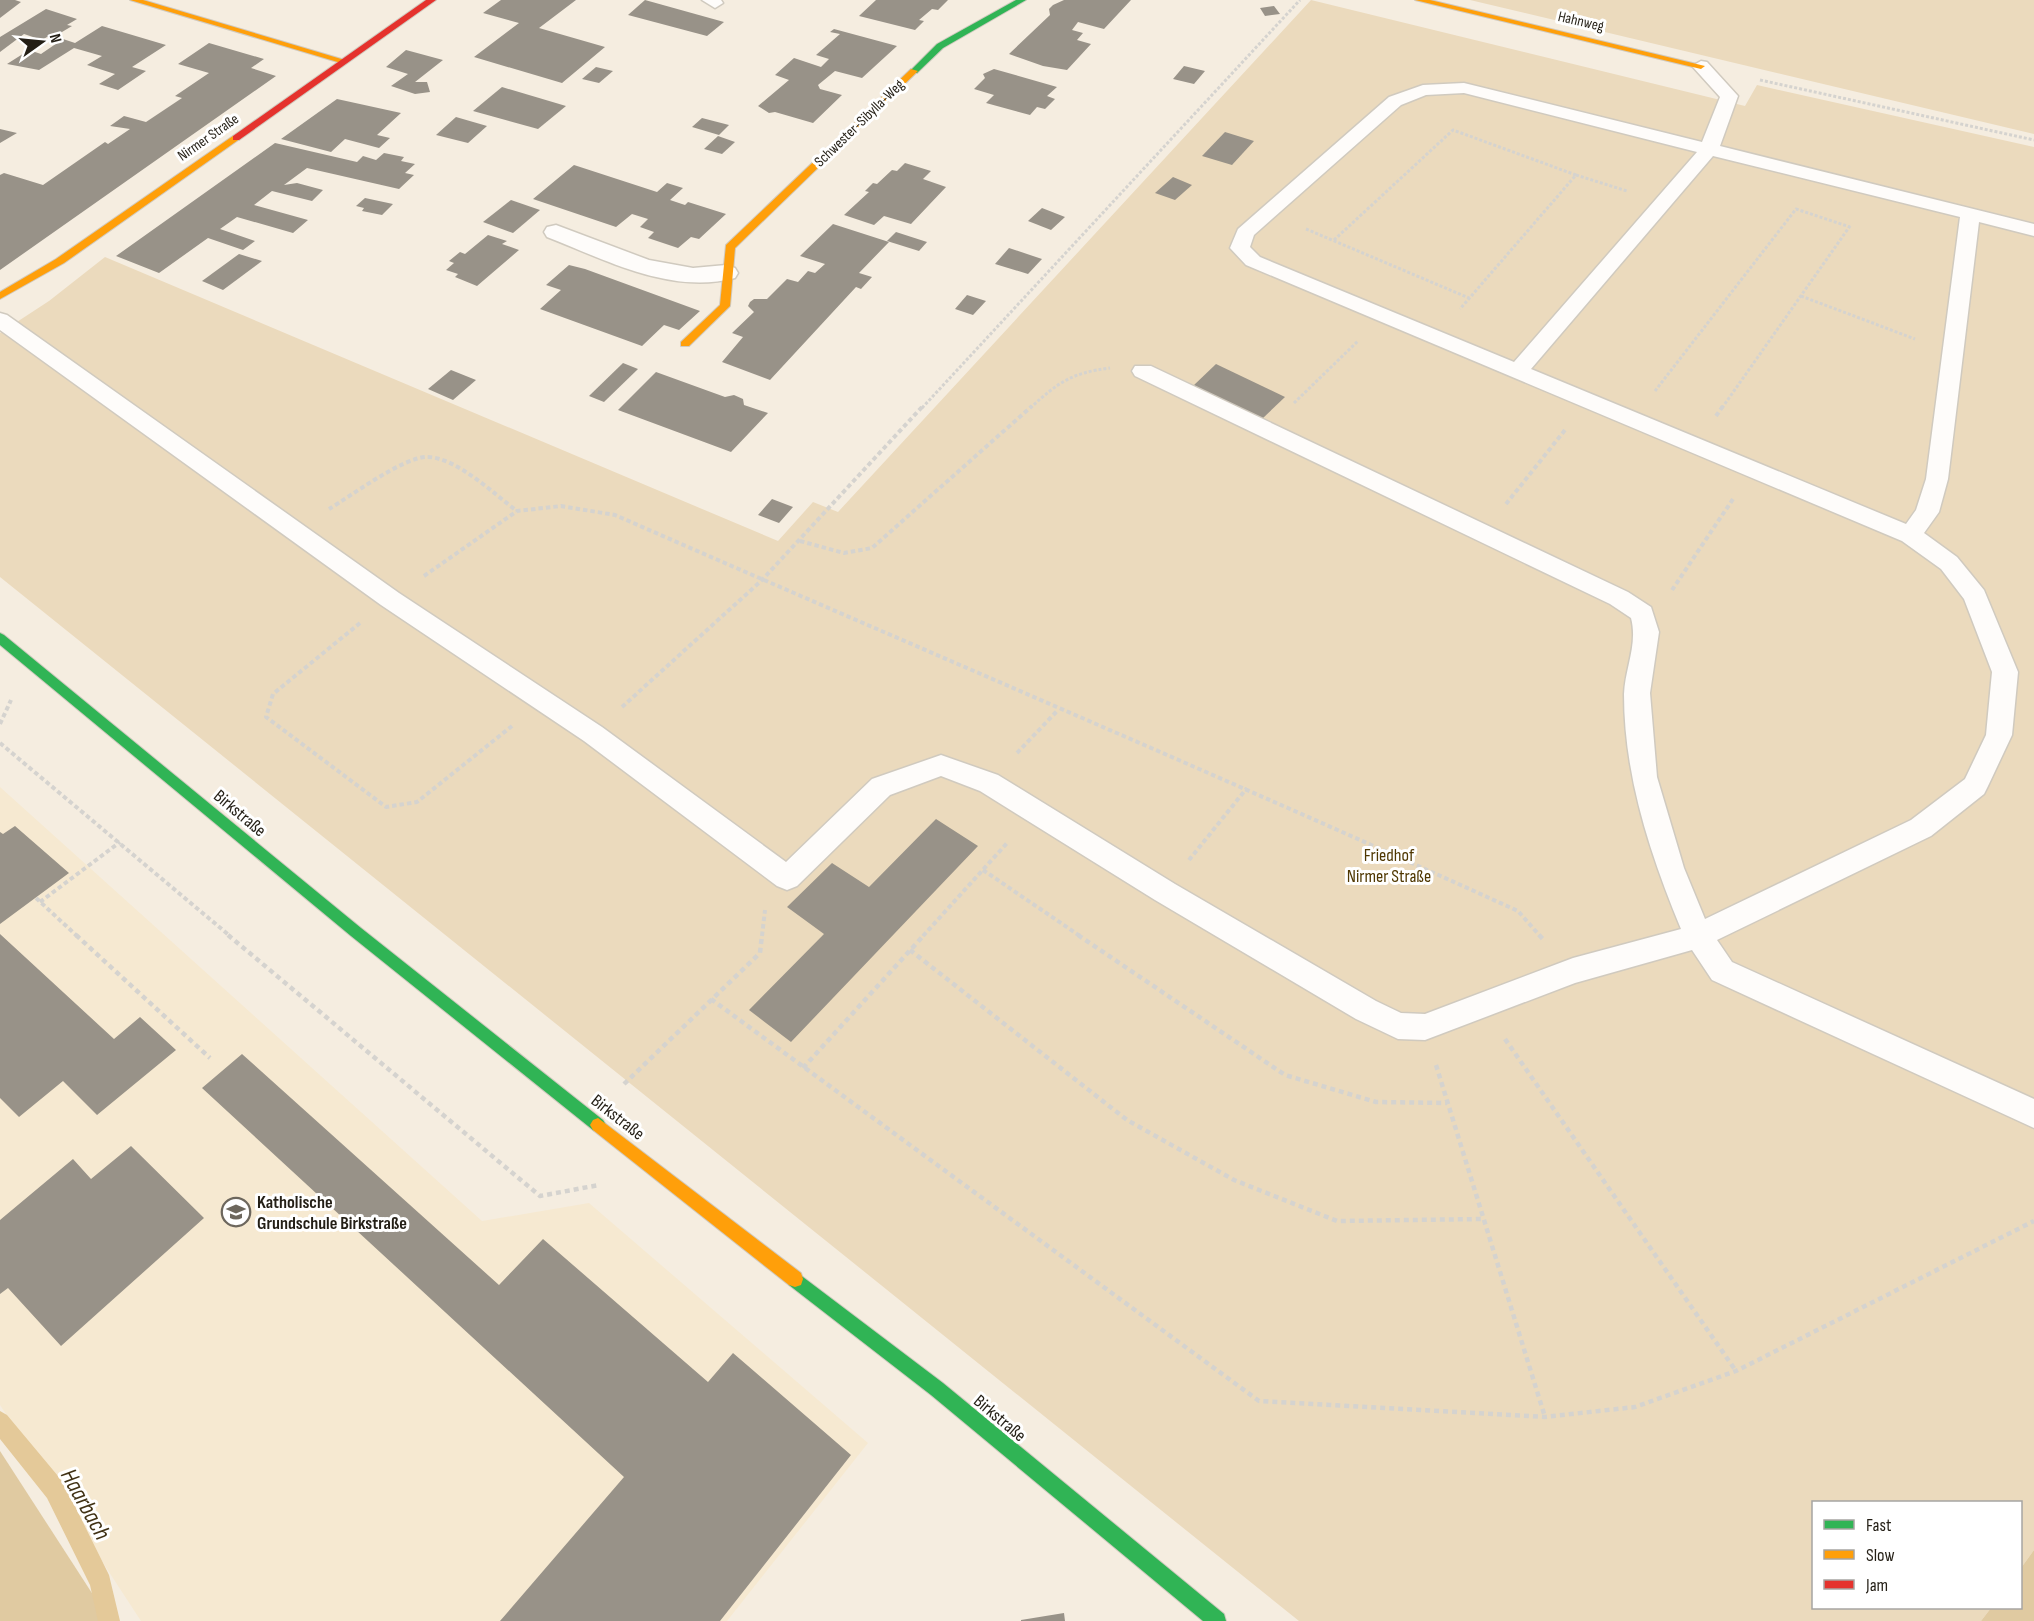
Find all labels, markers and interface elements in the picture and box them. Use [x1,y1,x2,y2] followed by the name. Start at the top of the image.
[1556,7,1606,36] street label: Hahnweg
[12,12,72,72] north arrow
[45,32,65,45] text: N
[810,76,908,171] street label: Schwester-Sibylla-Weg
[174,109,243,165] street label: Nirmer Straße
[209,786,270,841] street label: Birkstraße
[1347,845,1431,887] park label: Friedhof Nirmer Straße
[587,1090,648,1145] street label: Birkstraße
[257,1192,407,1234] place label: Katholische Grundschule Birkstraße
[220,1196,252,1228] school or university icon: Katholische Grundschule Birkstraße
[969,1391,1030,1446] street label: Birkstraße
[54,1464,117,1545] water label: Haarbach
[1812,1501,2022,1609] legend
[1866,1515,1892,1536] text: Fast
[1866,1545,1895,1566] text: Slow
[1865,1575,1888,1596] text: Jam

